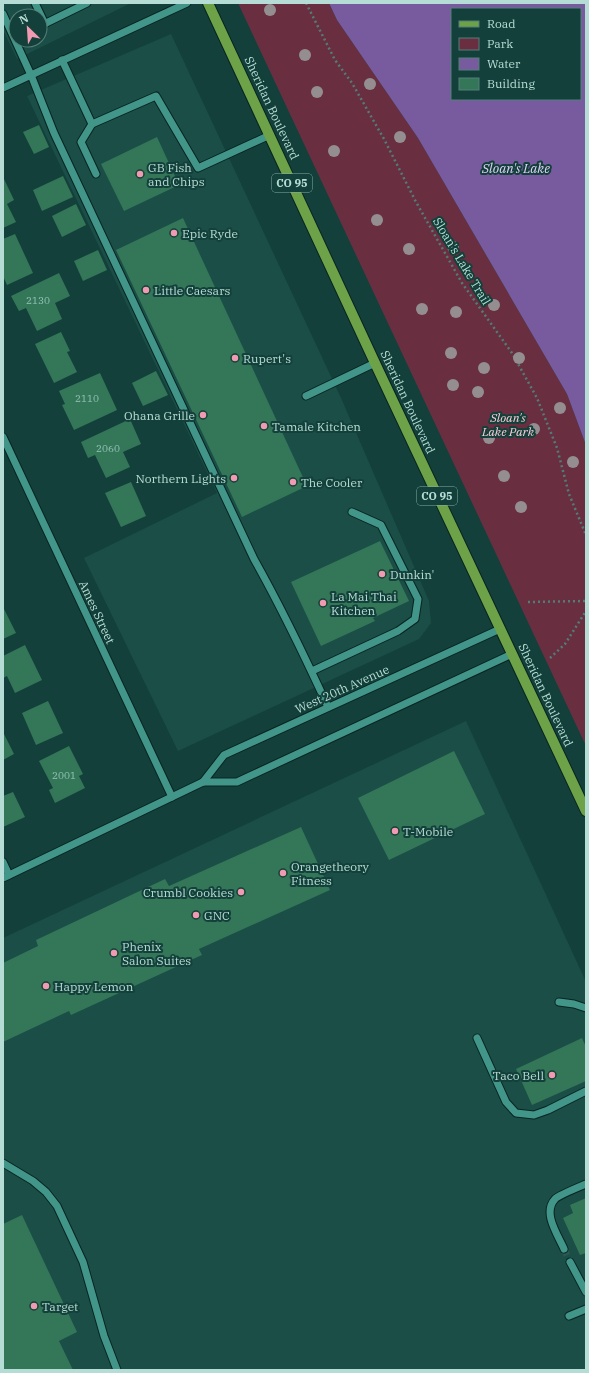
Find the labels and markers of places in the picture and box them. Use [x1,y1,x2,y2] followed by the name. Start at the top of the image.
[148,160,205,189] place label: GB Fish and Chips
[135,169,145,179] marker: GB Fish and Chips
[182,226,238,241] place label: Epic Ryde
[169,228,179,238] marker: Epic Ryde
[154,283,230,298] place label: Little Caesars
[141,285,151,295] marker: Little Caesars
[243,351,291,366] place label: Rupert's
[230,353,240,363] marker: Rupert's
[124,408,195,423] place label: Ohana Grille
[198,410,208,420] marker: Ohana Grille
[272,419,361,434] place label: Tamale Kitchen
[259,421,269,431] marker: Tamale Kitchen
[136,471,226,486] place label: Northern Lights
[229,473,239,483] marker: Northern Lights
[301,475,363,490] place label: The Cooler
[288,477,298,487] marker: The Cooler
[390,567,434,582] place label: Dunkin'
[377,569,387,579] marker: Dunkin'
[331,589,397,618] place label: La Mai Thai Kitchen
[318,598,328,608] marker: La Mai Thai Kitchen
[403,824,453,839] place label: T-Mobile
[390,826,400,836] marker: T-Mobile
[291,859,370,888] place label: Orangetheory Fitness
[278,868,288,878] marker: Orangetheory Fitness
[143,885,233,900] place label: Crumbl Cookies
[236,887,246,897] marker: Crumbl Cookies
[204,908,230,923] place label: GNC
[191,910,201,920] marker: GNC
[122,939,191,968] place label: Phenix Salon Suites
[109,948,119,958] marker: Phenix Salon Suites
[54,979,134,994] place label: Happy Lemon
[41,981,51,991] marker: Happy Lemon
[493,1068,544,1083] place label: Taco Bell
[547,1070,557,1080] marker: Taco Bell
[42,1299,78,1314] place label: Target
[29,1301,39,1311] marker: Target

